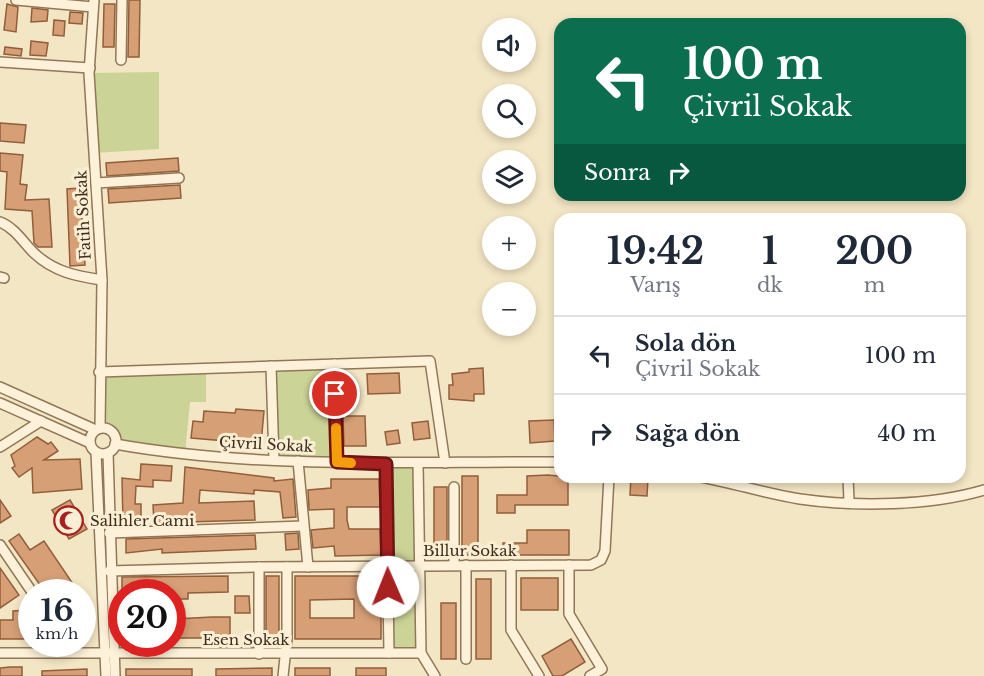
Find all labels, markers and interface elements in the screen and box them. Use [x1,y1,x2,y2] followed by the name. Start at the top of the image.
[482,18,536,336] map controls
[482,18,536,72] button: sound
[683,38,822,90] text: 100 m
[584,42,662,120] icon: left
[482,84,536,138] button: search
[683,90,852,123] text: Çivril Sokak
[482,150,536,204] button: layers
[662,156,695,189] icon: right
[584,159,650,186] text: Sonra
[71,169,95,260] street label: Fatih Sokak
[482,216,536,270] button: +
[607,229,704,274] text: 19:42
[762,229,778,274] text: 1
[835,229,913,274] text: 200
[630,273,681,297] text: Varış
[757,273,783,297] text: dk
[864,273,885,297] text: m
[482,282,536,336] button: −
[635,330,736,357] text: Sola dön
[584,339,617,372] icon: left
[865,342,936,369] text: 100 m
[635,357,760,381] text: Çivril Sokak
[309,368,360,419] pin
[318,377,351,410] icon: arrive
[584,417,617,450] icon: right
[635,420,740,447] text: Sağa dön
[878,420,936,447] text: 40 m
[219,432,314,456] street label: Çivril Sokak
[53,504,85,536] mosque icon: Salihler Cami
[90,511,194,530] place label: Salihler Cami
[423,541,518,560] street label: Billur Sokak
[356,555,420,619] position arrow
[108,579,186,657] speed limit sign: 20
[40,592,74,629] text: 16
[36,624,78,643] text: km/h
[202,630,290,649] street label: Esen Sokak

